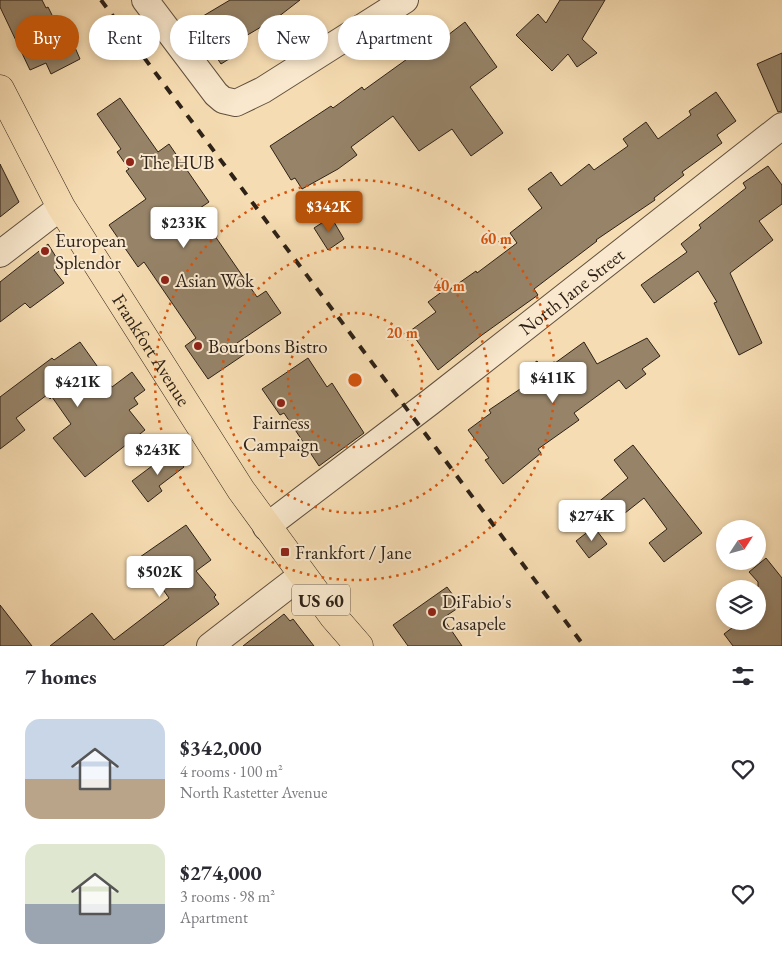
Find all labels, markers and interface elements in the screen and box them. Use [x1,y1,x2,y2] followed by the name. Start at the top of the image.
[15,15,79,60] chip: Buy
[89,15,160,60] chip: Rent
[170,15,248,60] chip: Filters
[258,15,328,60] chip: New
[338,15,450,60] chip: Apartment
[140,150,214,175] place label: The HUB
[124,156,136,168] marker: The HUB
[294,190,364,233] pin: $342K
[307,196,351,217] text: $342K
[149,206,219,249] pin: $233K
[162,212,206,233] text: $233K
[55,228,126,275] place label: European Splendor
[480,229,512,248] text: 60 m
[514,242,629,340] street label: North Jane Street
[39,245,51,257] marker: European Splendor
[174,268,255,293] place label: Asian Wok
[159,274,171,286] marker: Asian Wok
[433,276,465,295] text: 40 m
[107,289,197,411] street label: Frankfort Avenue
[386,323,418,342] text: 20 m
[208,334,328,359] place label: Bourbons Bistro
[192,340,204,352] marker: Bourbons Bistro
[518,362,588,404] pin: $411K
[43,366,113,408] pin: $421K
[531,367,575,388] text: $411K
[56,371,100,392] text: $421K
[346,371,364,389] centre of rings
[275,397,287,409] marker: Fairness Campaign
[243,410,319,457] place label: Fairness Campaign
[123,434,193,476] pin: $243K
[136,439,180,460] text: $243K
[557,500,627,542] pin: $274K
[570,505,614,526] text: $274K
[716,520,766,570] north arrow
[716,520,766,630] map controls
[295,540,412,565] place label: Frankfort / Jane
[279,546,291,558] marker: Frankfort / Jane
[125,556,195,598] pin: $502K
[138,561,182,582] text: $502K
[716,580,766,630] button: layers
[292,584,350,616] road number: US 60
[442,589,512,636] place label: DiFabio's Casapele
[426,606,438,618] marker: DiFabio's Casapele
[729,662,757,690] icon: filters
[25,663,97,690] text: 7 homes
[180,734,262,761] text: $342,000
[65,739,125,799] icon: home
[729,755,757,783] icon: heart
[180,761,283,782] text: 4 rooms · 100 m²
[180,782,327,803] text: North Rastetter Avenue
[180,859,262,886] text: $274,000
[65,864,125,924] icon: home
[729,880,757,908] icon: heart
[180,886,275,907] text: 3 rooms · 98 m²
[180,907,248,928] text: Apartment

